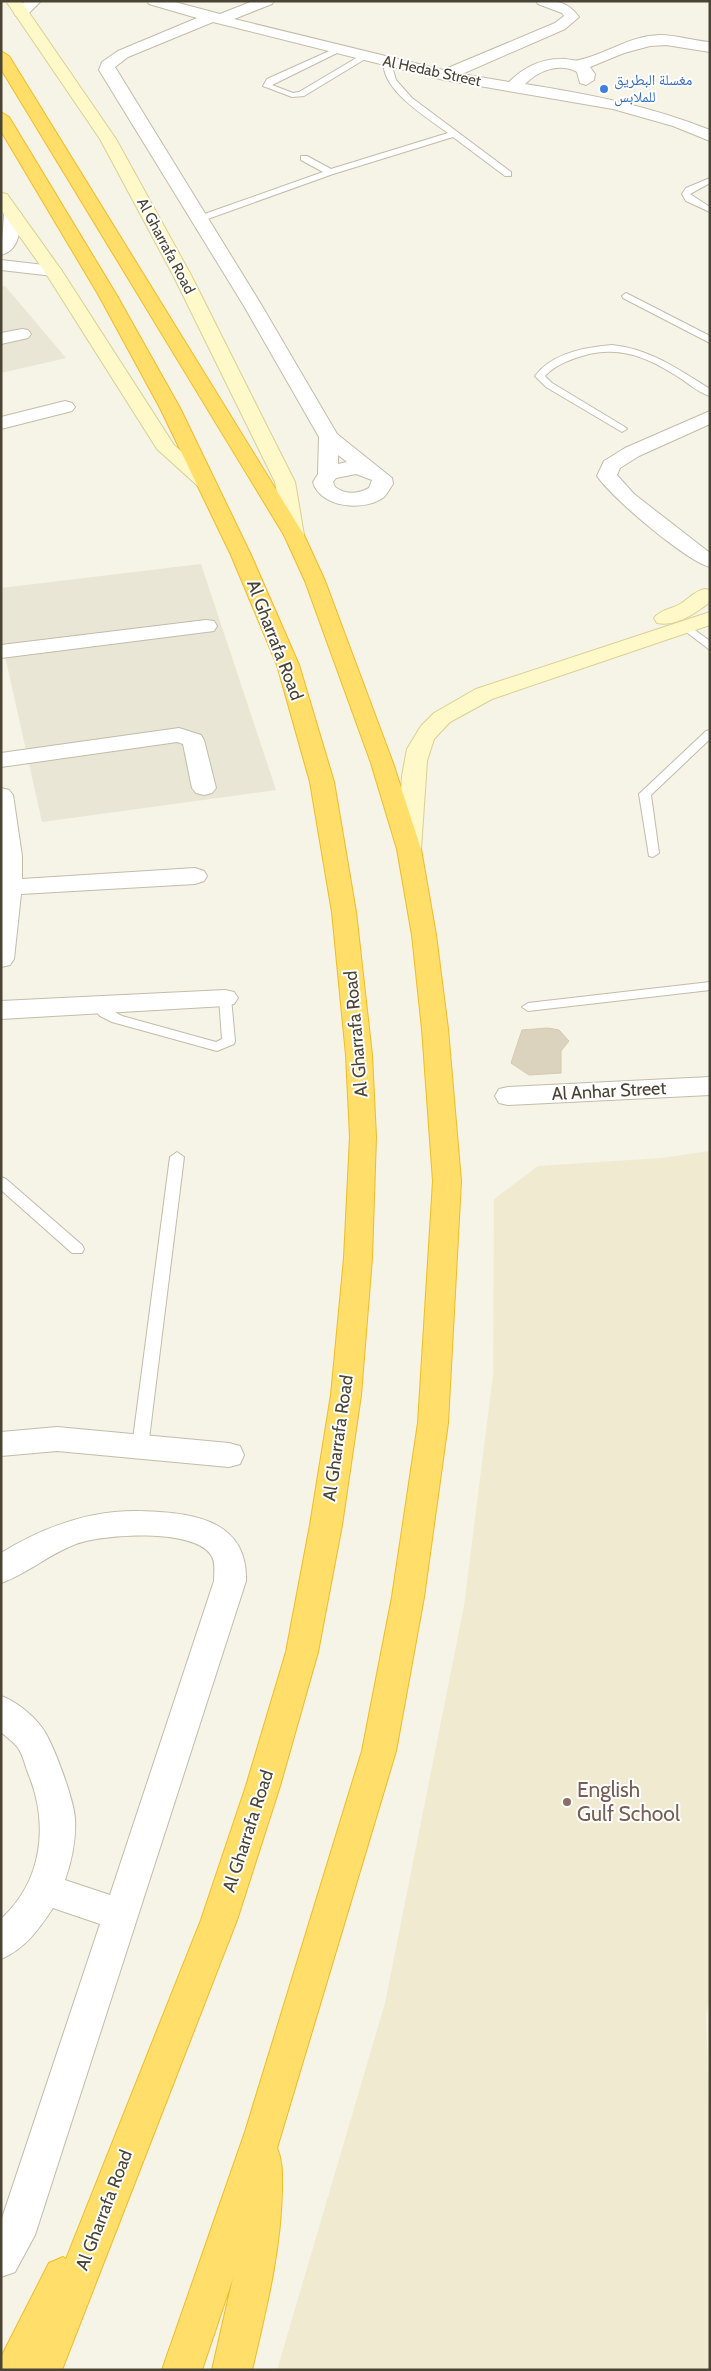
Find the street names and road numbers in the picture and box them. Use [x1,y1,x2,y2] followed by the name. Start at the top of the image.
[381,52,483,90] street label: Al Hedab Street
[133,195,199,297] street label: Al Gharrafa Road
[242,577,308,703] street label: Al Gharrafa Road
[340,970,372,1098] street label: Al Gharrafa Road
[551,1077,667,1105] street label: Al Anhar Street
[318,1374,358,1502] street label: Al Gharrafa Road
[218,1767,278,1895] street label: Al Gharrafa Road
[71,2147,137,2273] street label: Al Gharrafa Road

